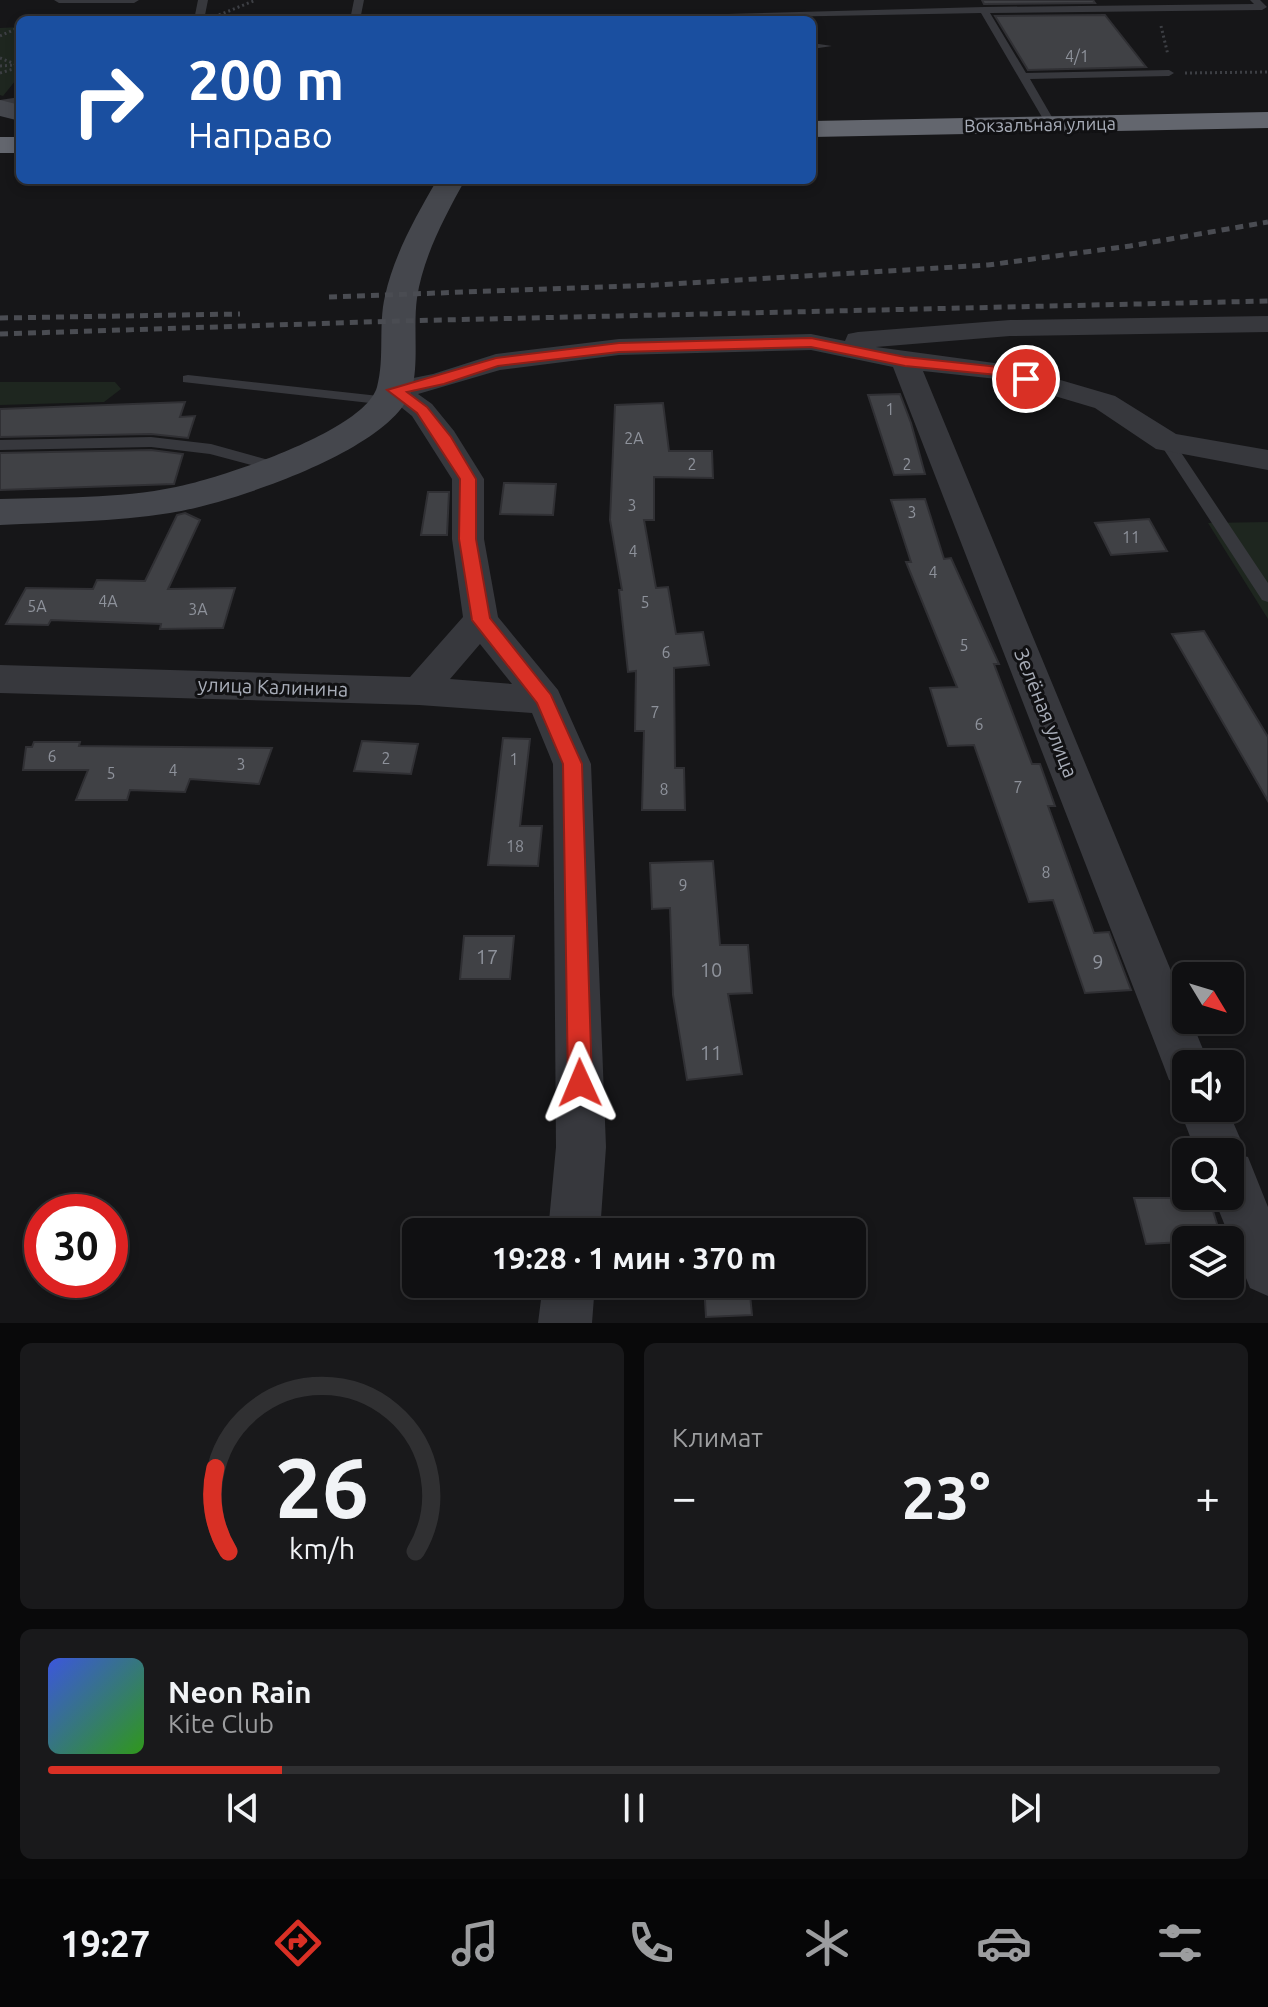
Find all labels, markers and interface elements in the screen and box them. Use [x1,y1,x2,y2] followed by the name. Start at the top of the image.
[1065,47,1089,65] house number: 4/1
[56,48,160,152] icon: right
[188,48,344,111] text: 200 m
[964,113,1116,135] street label: Вокзальная улица
[188,114,333,155] text: Направо
[992,345,1060,413] pin
[1004,357,1048,401] icon: arrive
[885,400,895,418] house number: 1
[624,429,644,447] house number: 2А
[687,455,697,473] house number: 2
[902,455,912,473] house number: 2
[627,496,637,514] house number: 3
[907,503,917,521] house number: 3
[1122,528,1140,546] house number: 11
[628,542,638,560] house number: 4
[928,563,938,581] house number: 4
[98,592,118,610] house number: 4А
[640,593,650,611] house number: 5
[27,597,47,615] house number: 5А
[188,600,208,618] house number: 3А
[959,636,969,654] house number: 5
[661,643,671,661] house number: 6
[1010,645,1083,781] street label: Зелёная улица
[197,672,349,701] street label: улица Калинина
[650,703,660,721] house number: 7
[974,715,984,733] house number: 6
[47,747,57,765] house number: 6
[381,749,391,767] house number: 2
[509,750,519,768] house number: 1
[236,755,246,773] house number: 3
[168,761,178,779] house number: 4
[106,764,116,782] house number: 5
[1013,778,1023,796] house number: 7
[659,780,669,798] house number: 8
[506,837,524,855] house number: 18
[1041,863,1051,881] house number: 8
[678,876,688,894] house number: 9
[476,945,498,968] house number: 17
[1092,950,1104,973] house number: 9
[700,958,722,981] house number: 10
[1172,962,1244,1034] north arrow
[1172,962,1244,1298] map controls
[538,1041,622,1125] position arrow
[700,1041,722,1064] house number: 11
[1172,1050,1244,1122] button: sound
[1172,1138,1244,1210] button: search
[24,1194,128,1298] speed limit sign: 30
[1172,1226,1244,1298] button: layers
[492,1241,776,1275] text: 19:28 · 1 мин · 370 m
[672,1423,763,1452] text: Климат
[275,1440,369,1534] text: 26
[902,1463,990,1530] text: 23°
[672,1472,697,1521] text: −
[1195,1472,1220,1521] text: +
[289,1532,355,1564] text: km/h
[168,1675,312,1709] text: Neon Rain
[168,1709,274,1738] text: Kite Club
[221,1786,265,1830] icon: previous
[612,1786,656,1830] icon: pause
[1003,1786,1047,1830] icon: next
[270,1915,326,1971] icon: directions
[447,1915,503,1971] icon: music
[623,1915,679,1971] icon: phone
[799,1915,855,1971] icon: climate
[976,1915,1032,1971] icon: car
[1152,1915,1208,1971] icon: filters
[60,1923,150,1964] text: 19:27

